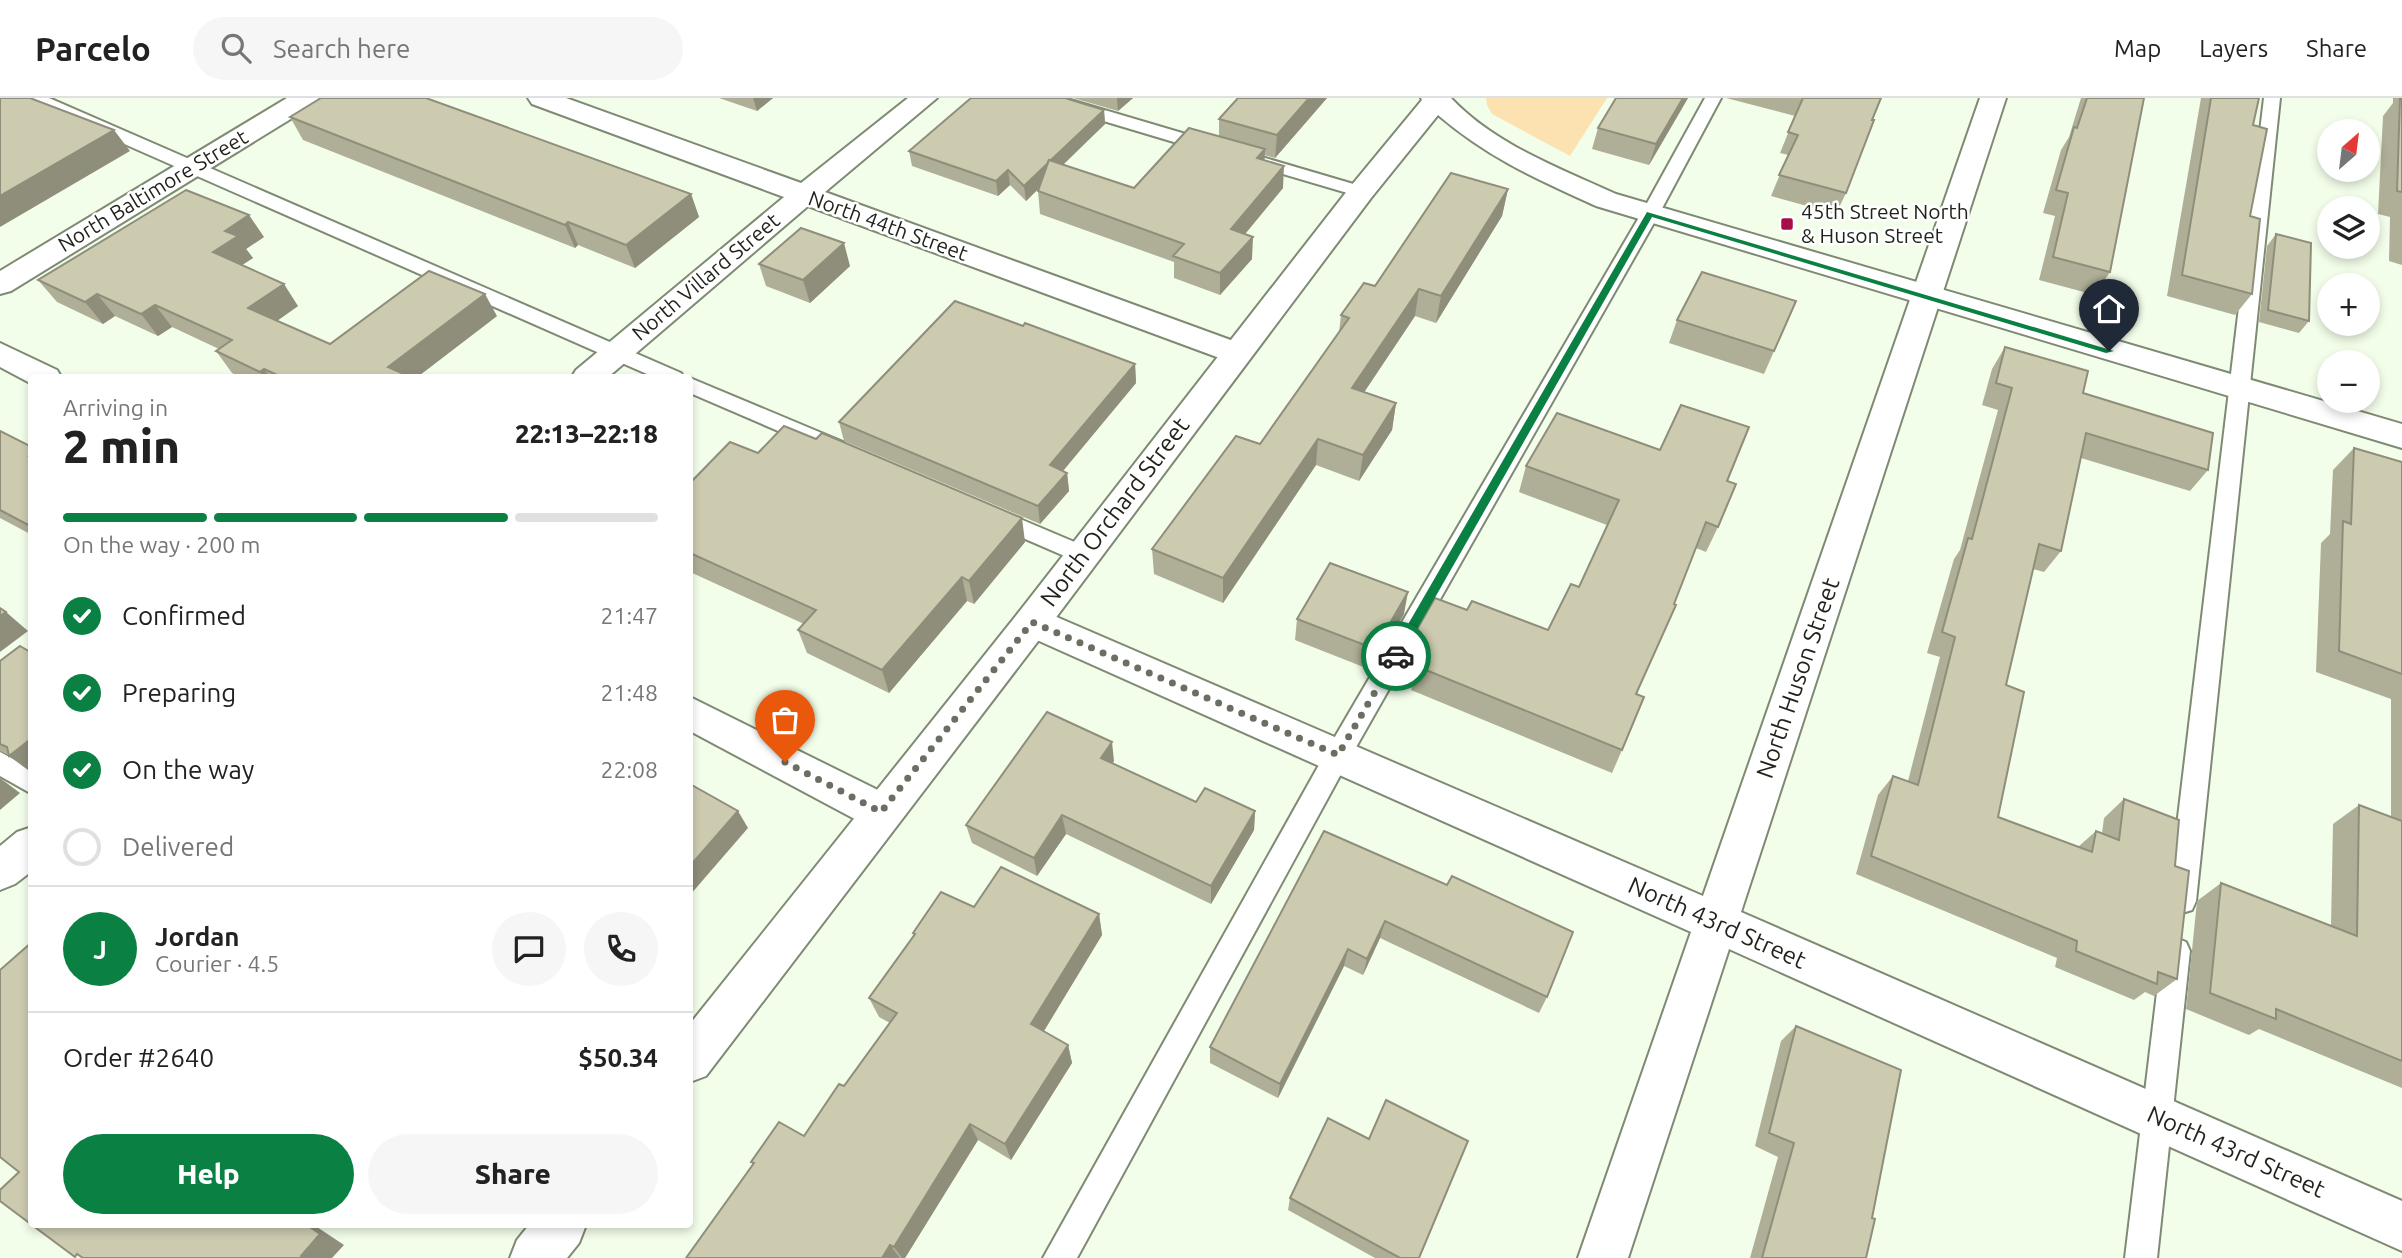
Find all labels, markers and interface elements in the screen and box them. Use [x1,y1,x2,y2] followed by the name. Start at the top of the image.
[193,17,683,80] search box
[217,29,255,67] icon: search
[35,30,151,67] text: Parcelo
[273,34,410,63] text: Search here
[2114,35,2161,62] text: Map
[2199,35,2268,62] text: Layers
[2306,35,2367,62] text: Share
[2317,119,2380,182] north arrow
[2317,119,2380,413] map controls
[53,124,252,256] street label: North Baltimore Street
[805,185,971,265] street label: North 44th Street
[2317,196,2380,259] button: layers
[1801,199,1969,247] place label: 45th Street North & Huson Street
[627,208,784,345] street label: North Villard Street
[1779,216,1795,232] marker: 45th Street North & Huson Street
[2317,273,2380,336] button: +
[2079,279,2139,351] pin
[2090,290,2128,328] icon: home
[2317,350,2380,413] button: −
[63,395,168,420] text: Arriving in
[1035,412,1195,611] street label: North Orchard Street
[515,419,658,448] text: 22:13–22:18
[63,420,180,472] text: 2 min
[63,532,260,557] text: On the way · 200 m
[1751,574,1845,782] street label: North Huson Street
[63,597,101,635] icon: check
[122,601,246,630] text: Confirmed
[600,603,658,628] text: 21:47
[1361,621,1431,691] courier
[1377,637,1415,675] icon: car
[63,674,101,712] icon: check
[122,678,236,707] text: Preparing
[600,680,658,705] text: 21:48
[755,690,815,762] pin
[766,701,804,739] icon: bag
[63,751,101,789] icon: check
[122,755,254,784] text: On the way
[600,757,658,782] text: 22:08
[122,832,234,861] text: Delivered
[1624,871,1811,974] street label: North 43rd Street
[492,912,566,986] button: chat
[584,912,658,986] button: phone
[155,922,240,951] text: Jordan
[93,935,107,964] text: J
[155,951,279,976] text: Courier · 4.5
[63,1043,214,1072] text: Order #2640
[578,1043,658,1072] text: $50.34
[2143,1100,2330,1203] street label: North 43rd Street
[63,1134,354,1214] button: Help
[368,1134,658,1214] button: Share

